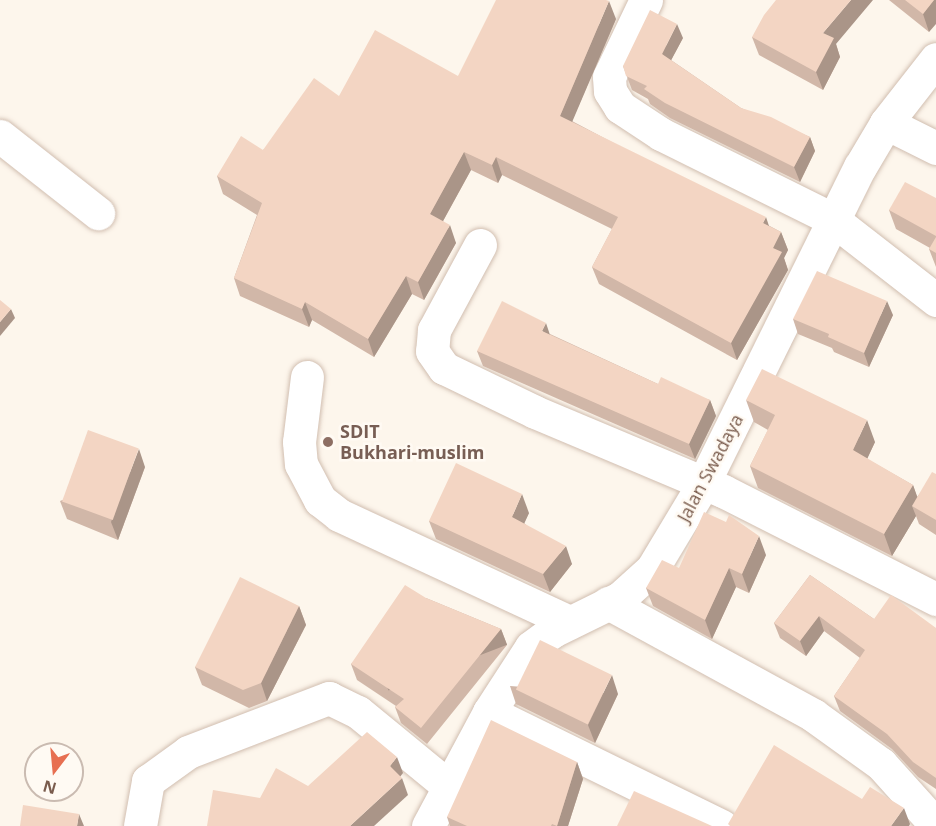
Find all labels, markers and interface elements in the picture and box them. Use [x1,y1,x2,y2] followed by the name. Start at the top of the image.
[673,410,747,526] street label: Jalan Swadaya
[340,421,484,464] place label: SDIT Bukhari-muslim
[321,435,335,449] marker: SDIT Bukhari-muslim
[24,742,84,802] north arrow
[40,775,59,800] text: N

